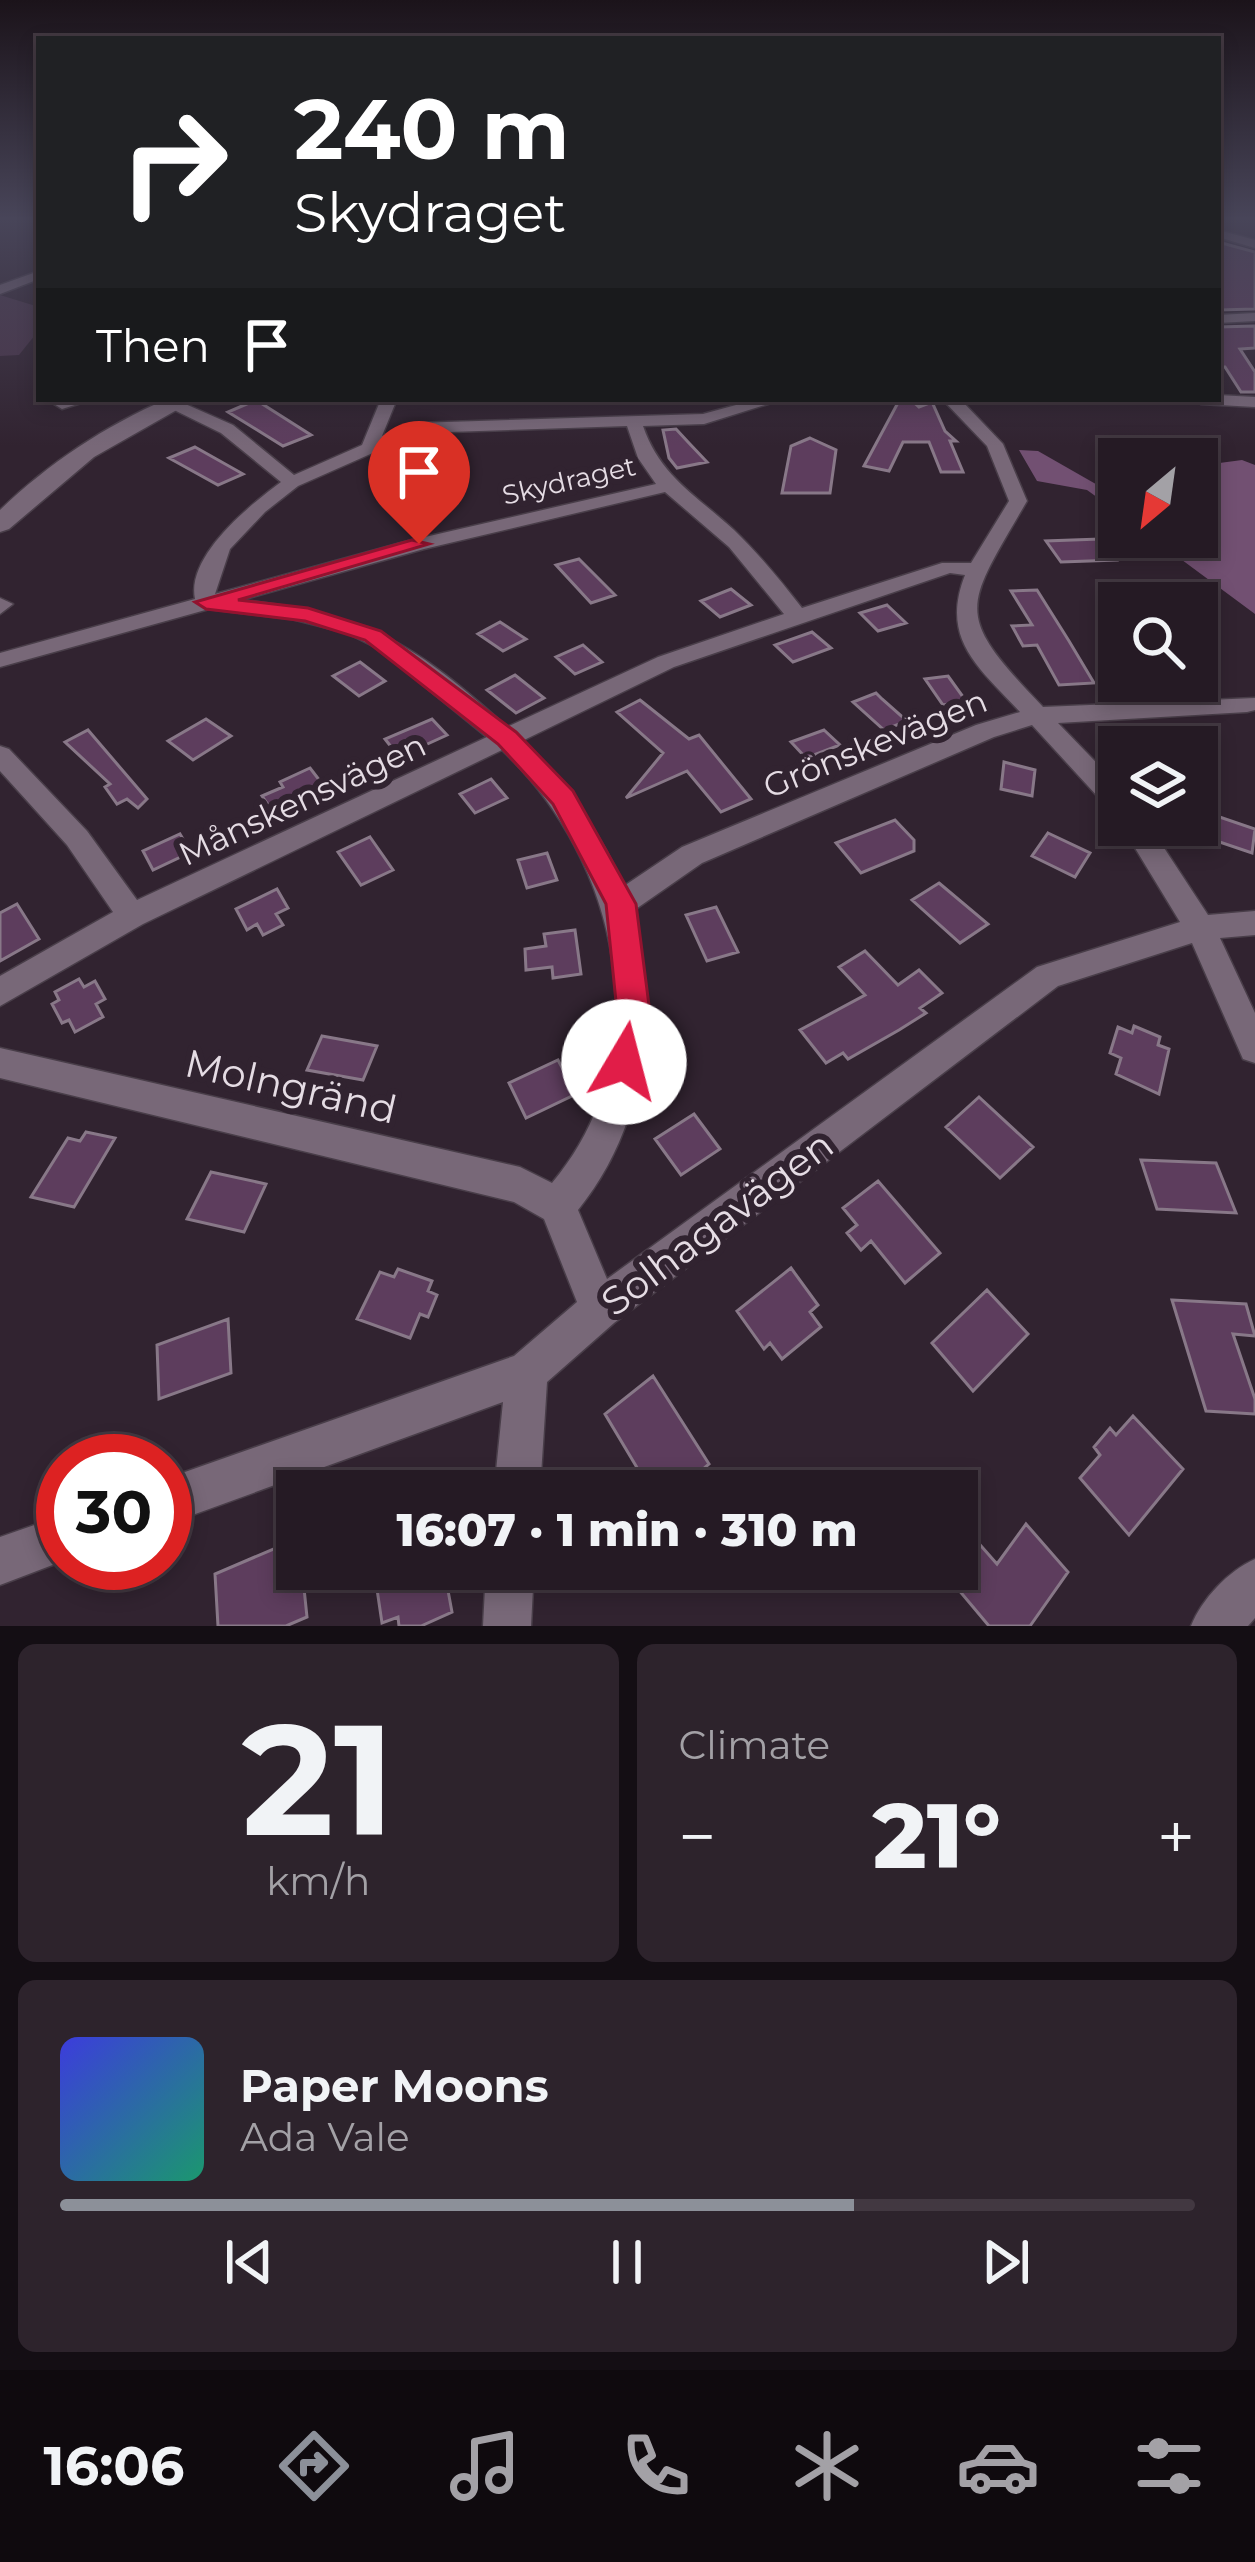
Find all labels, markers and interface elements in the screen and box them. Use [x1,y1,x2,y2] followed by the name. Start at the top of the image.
[294,78,570,180] text: 240 m
[96,84,252,240] icon: right
[294,180,566,246] text: Skydraget
[234,312,300,378] icon: arrive
[96,318,210,373] text: Then
[368,421,470,544] pin
[1098,438,1218,558] north arrow
[1098,438,1218,846] map controls
[386,439,452,505] icon: arrive
[499,449,639,512] street label: Skydraget
[1098,582,1218,702] button: search
[757,680,993,806] street label: Grönskevägen
[172,724,432,874] street label: Månskensvägen
[1098,726,1218,846] button: layers
[561,999,687,1125] position arrow
[181,1038,401,1134] street label: Molngränd
[592,1120,842,1326] street label: Solhagavägen
[36,1434,192,1590] speed limit sign: 30
[397,1502,857,1557] text: 16:07 · 1 min · 310 m
[242,1684,395,1874] text: 21
[679,1721,830,1769] text: Climate
[873,1781,1001,1891] text: 21°
[679,1796,716,1877] text: −
[1157,1796,1195,1877] text: +
[266,1857,370,1905] text: km/h
[240,2058,549,2113] text: Paper Moons
[240,2113,410,2161] text: Ada Vale
[216,2229,282,2295] icon: previous
[594,2229,660,2295] icon: pause
[973,2229,1039,2295] icon: next
[272,2424,356,2508] icon: directions
[443,2424,527,2508] icon: music
[614,2424,698,2508] icon: phone
[785,2424,869,2508] icon: climate
[956,2424,1040,2508] icon: car
[1127,2424,1211,2508] icon: filters
[44,2433,184,2499] text: 16:06

